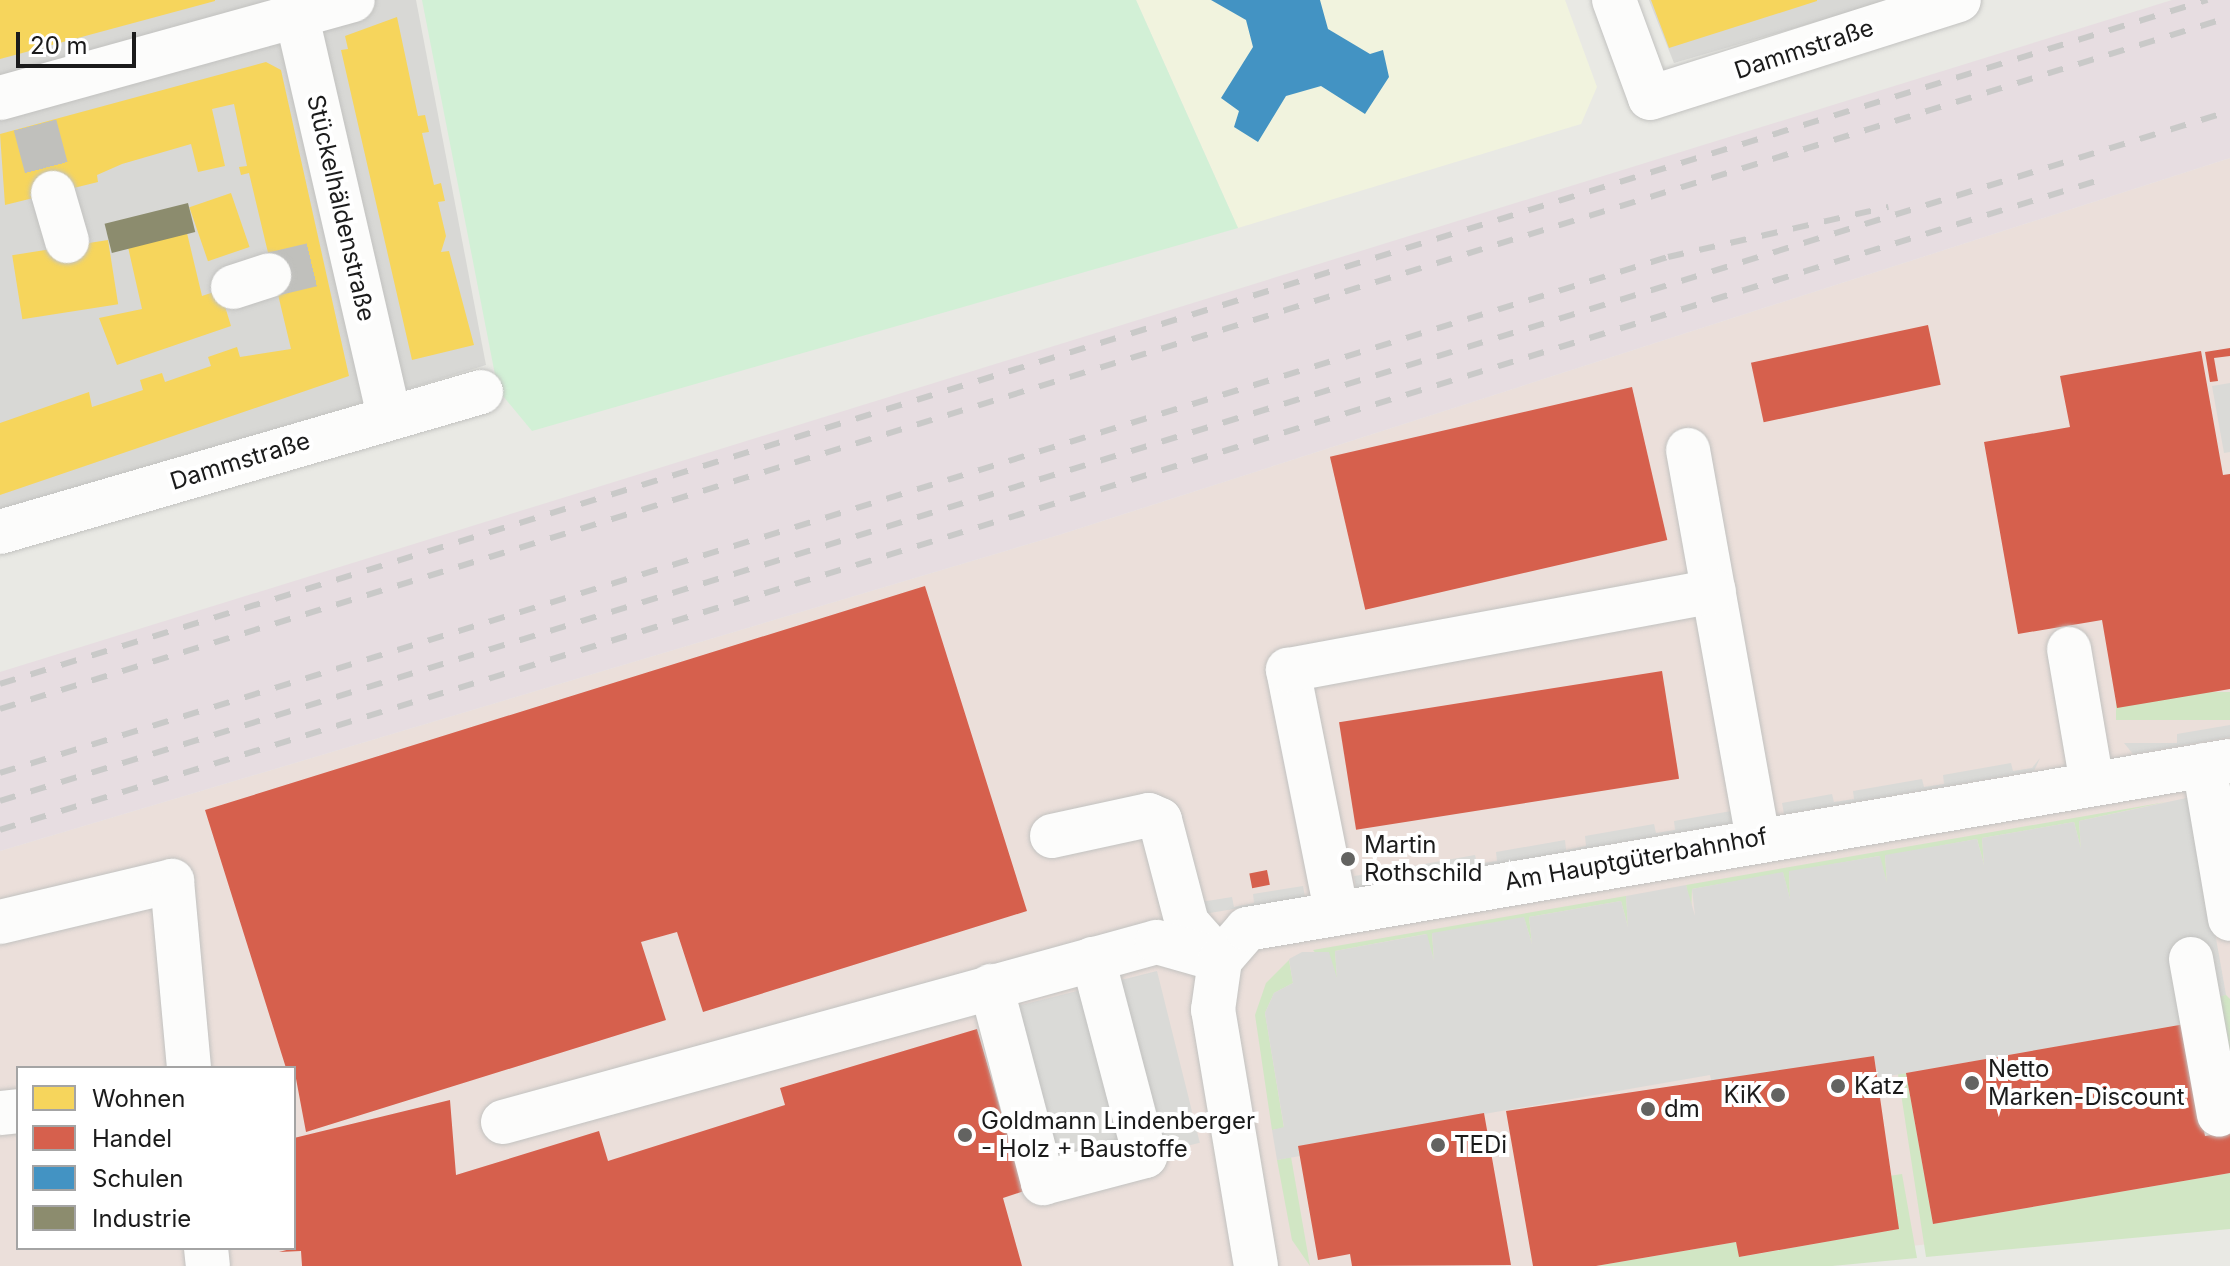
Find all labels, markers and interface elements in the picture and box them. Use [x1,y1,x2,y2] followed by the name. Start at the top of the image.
[1731,13,1877,85] street label: Dammstraße
[20,16,140,66] scale bar
[30,31,88,60] text: 20 m
[301,92,381,324] street label: Stückelhäldenstraße
[167,426,313,496] street label: Dammstraße
[1502,822,1770,896] street label: Am Hauptgüterbahnhof
[1364,831,1482,887] place label: Martin Rothschild
[1339,850,1357,868] marker: Martin Rothschild
[1988,1055,2185,1111] place label: Netto Marken-Discount
[16,1066,296,1250] legend
[1854,1072,1905,1100] place label: Katz
[1963,1074,1981,1092] marker: Netto Marken-Discount
[1829,1077,1847,1095] marker: Katz
[1724,1081,1762,1109] place label: KiK
[92,1084,185,1113] text: Wohnen
[1769,1086,1787,1104] marker: KiK
[1664,1095,1700,1123] place label: dm
[1639,1100,1657,1118] marker: dm
[981,1107,1255,1163] place label: Goldmann Lindenberger - Holz + Baustoffe
[92,1124,172,1153] text: Handel
[956,1126,974,1144] marker: Goldmann Lindenberger - Holz + Baustoffe
[1454,1131,1507,1159] place label: TEDi
[1429,1136,1447,1154] marker: TEDi
[92,1164,183,1193] text: Schulen
[92,1204,191,1233] text: Industrie

